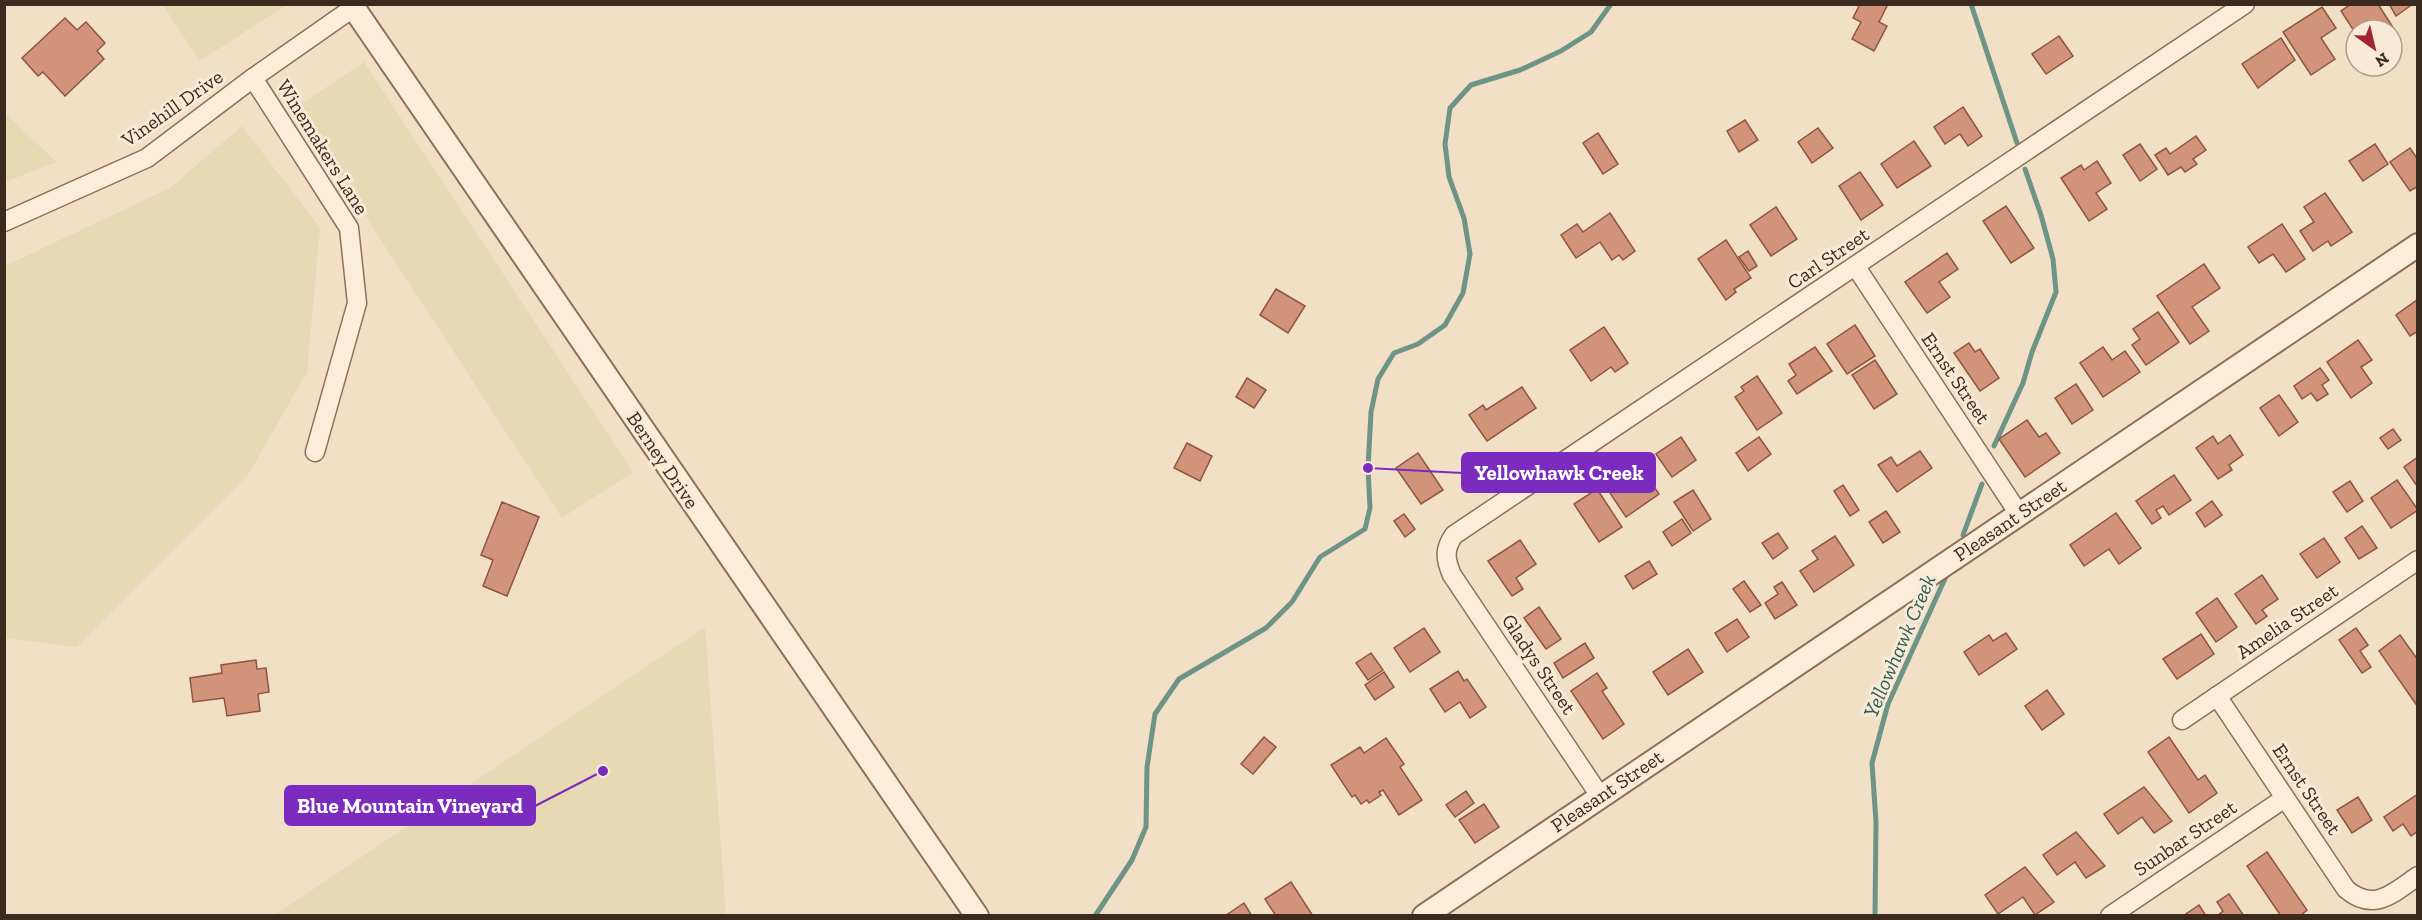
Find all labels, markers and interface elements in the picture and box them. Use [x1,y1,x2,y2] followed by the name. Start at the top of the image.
[2344,18,2404,78] north arrow
[2372,49,2392,71] text: N
[116,64,227,152] street label: Vinehill Drive
[272,75,374,219] street label: Winemakers Lane
[1783,222,1874,294] street label: Carl Street
[1917,328,1996,429] street label: Ernst Street
[622,407,704,513] street label: Berney Drive
[1462,453,1655,492] callout: Yellowhawk Creek
[1474,460,1644,485] text: Yellowhawk Creek
[1949,473,2071,566] street label: Pleasant Street
[1858,571,1940,721] water label: Yellowhawk Creek
[2232,578,2343,664] street label: Amelia Street
[1497,609,1582,719] street label: Gladys Street
[2268,739,2347,840] street label: Ernst Street
[1546,744,1668,837] street label: Pleasant Street
[285,786,535,825] callout: Blue Mountain Vineyard
[297,793,523,818] text: Blue Mountain Vineyard
[2129,794,2242,881] street label: Sunbar Street

